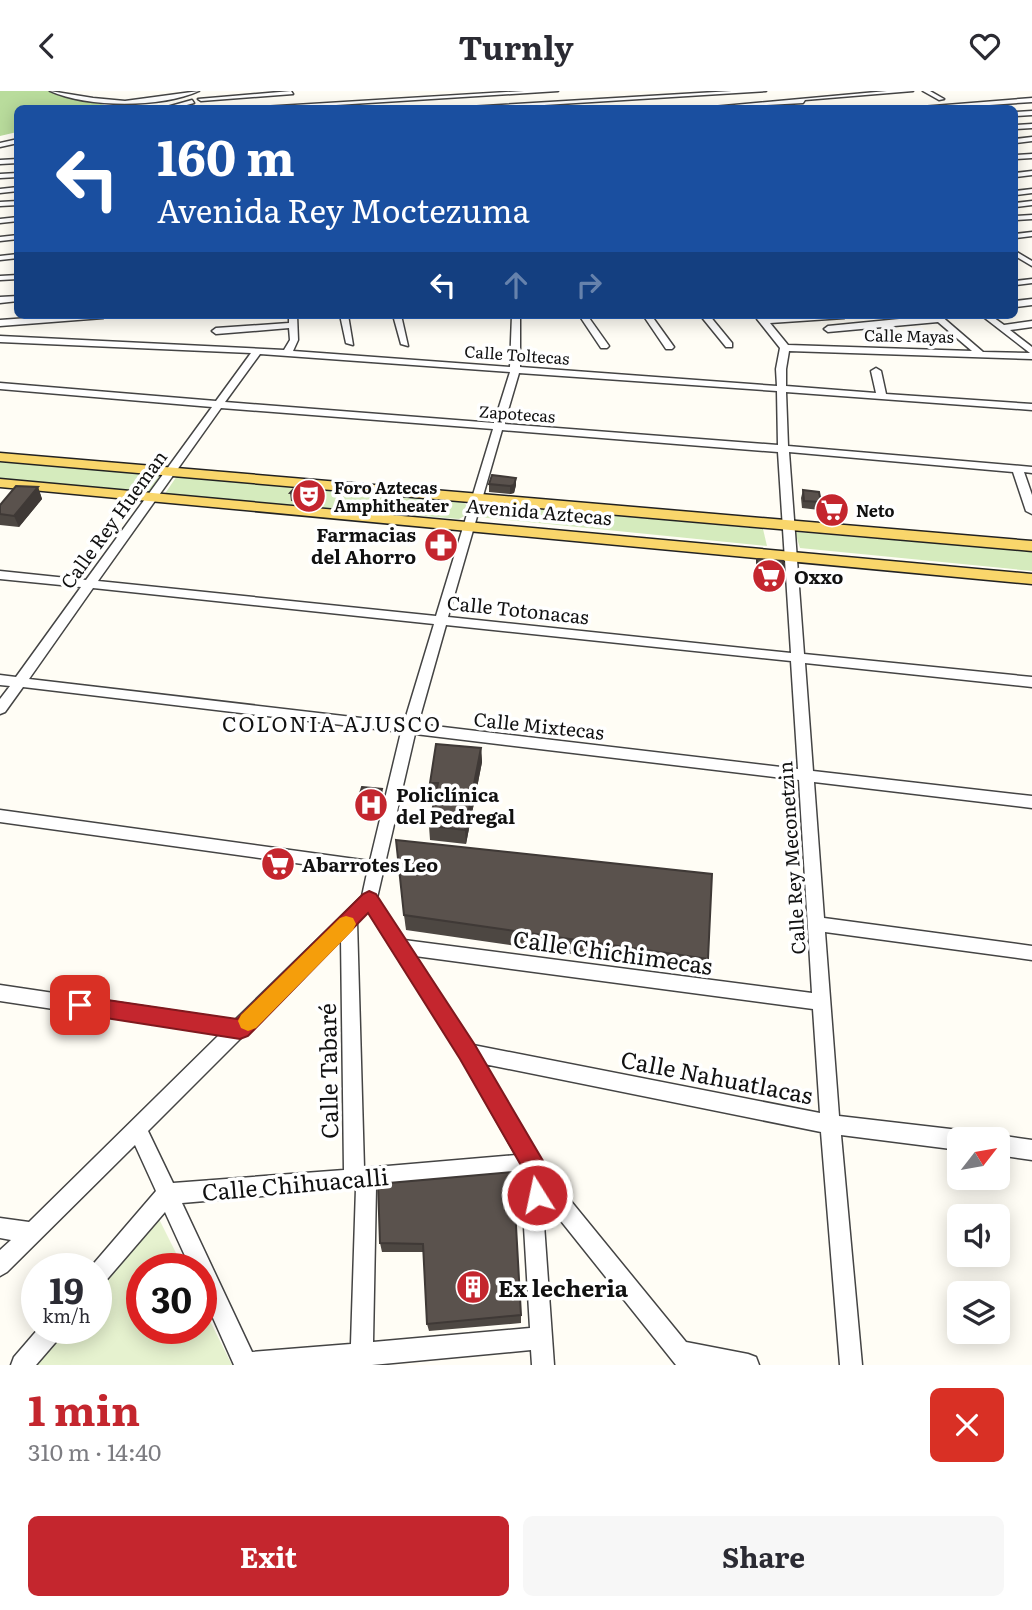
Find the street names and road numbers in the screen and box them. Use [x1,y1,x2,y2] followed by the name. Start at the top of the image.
[864,322,954,348] street label: Calle Mayas
[464,338,570,370] street label: Calle Toltecas
[478,398,556,428] street label: Zapotecas
[53,444,173,594] street label: Calle Rey Hueman
[465,491,613,531] street label: Avenida Aztecas
[446,588,591,630] street label: Calle Totonacas
[472,704,606,746] street label: Calle Mixtecas
[770,760,812,956] street label: Calle Rey Meconetzin
[511,920,715,982] street label: Calle Chichimecas
[309,1003,345,1139] street label: Calle Tabaré
[618,1041,816,1111] street label: Calle Nahuatlacas
[200,1158,390,1208] street label: Calle Chihuacalli

